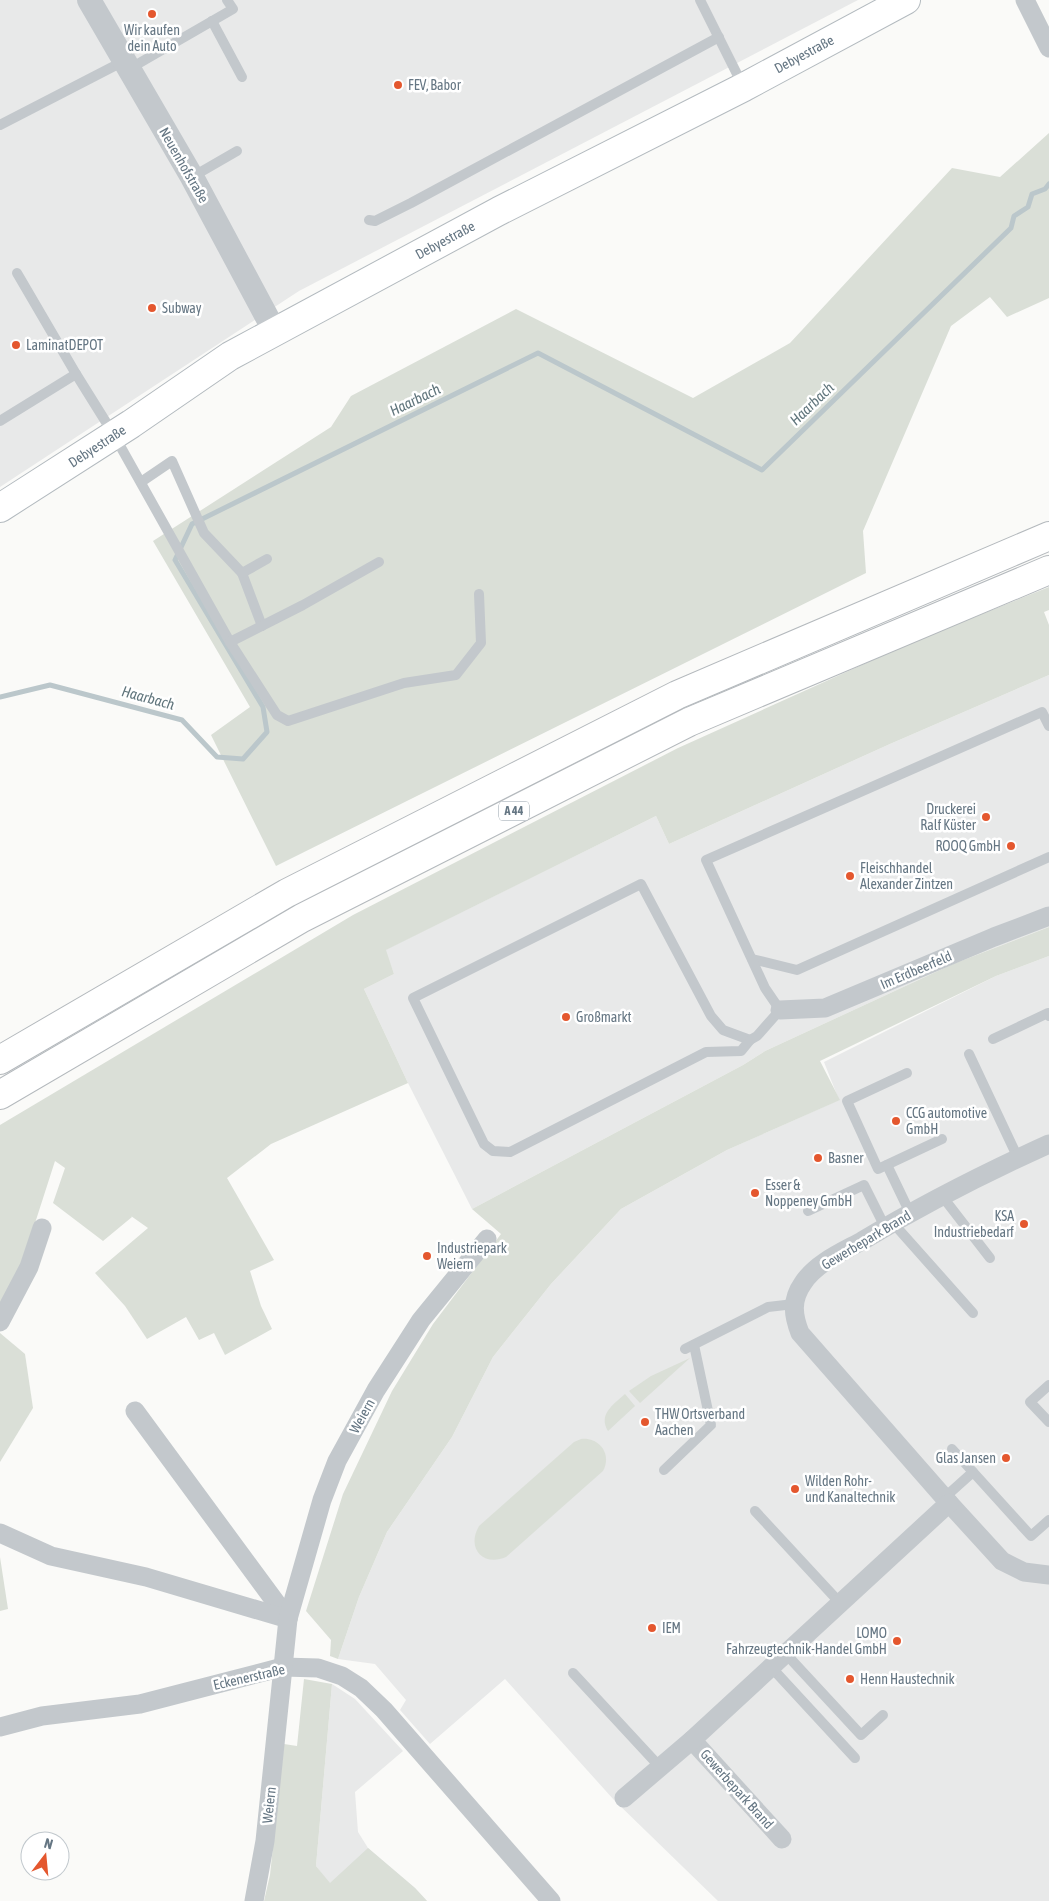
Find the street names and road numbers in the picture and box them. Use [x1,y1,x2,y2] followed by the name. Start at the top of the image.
[772,32,836,76] street label: Debyestraße
[156,125,212,205] street label: Neuenhofstraße
[413,218,477,262] street label: Debyestraße
[65,422,129,470] street label: Debyestraße
[499,801,529,820] road number: A 44
[878,948,954,992] street label: Im Erdbeerfeld
[819,1207,913,1273] street label: Gewerbepark Brand
[346,1396,378,1436] street label: Weiern
[212,1661,286,1693] street label: Eckenerstraße
[697,1746,777,1832] street label: Gewerbepark Brand
[259,1786,279,1824] street label: Weiern

